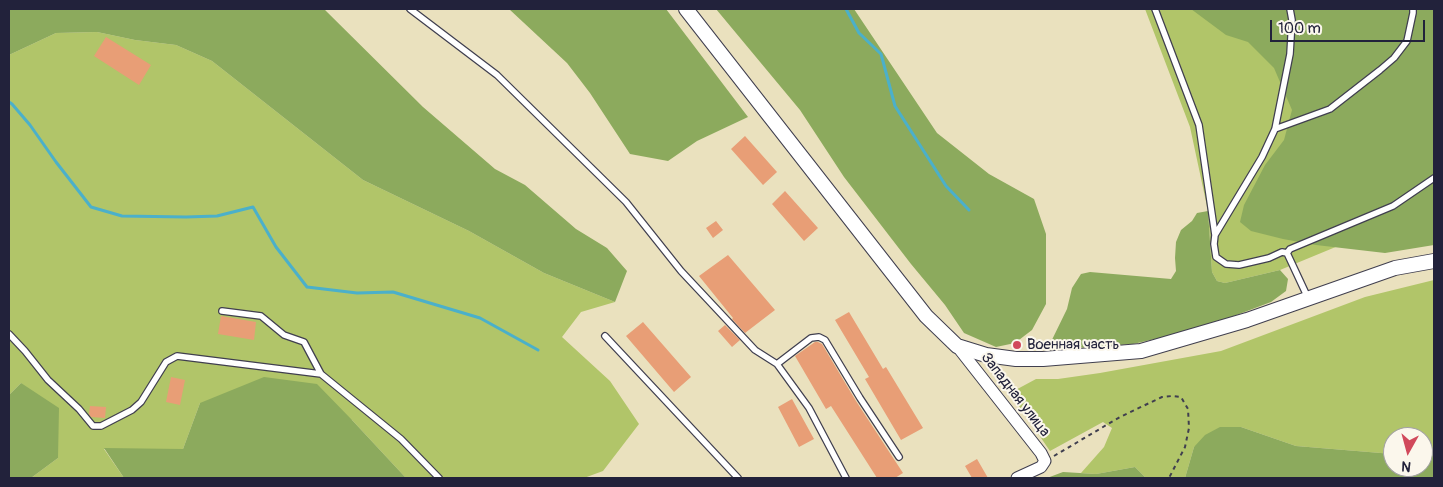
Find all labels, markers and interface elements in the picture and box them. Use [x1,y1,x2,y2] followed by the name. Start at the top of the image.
[1273,10,1428,42] scale bar
[1278,19,1321,38] text: 100 m
[1027,336,1119,354] place label: Военная часть
[1011,339,1023,351] marker: Военная часть
[977,349,1053,441] street label: Западная улица
[1383,427,1433,477] north arrow
[1400,457,1412,475] text: N

